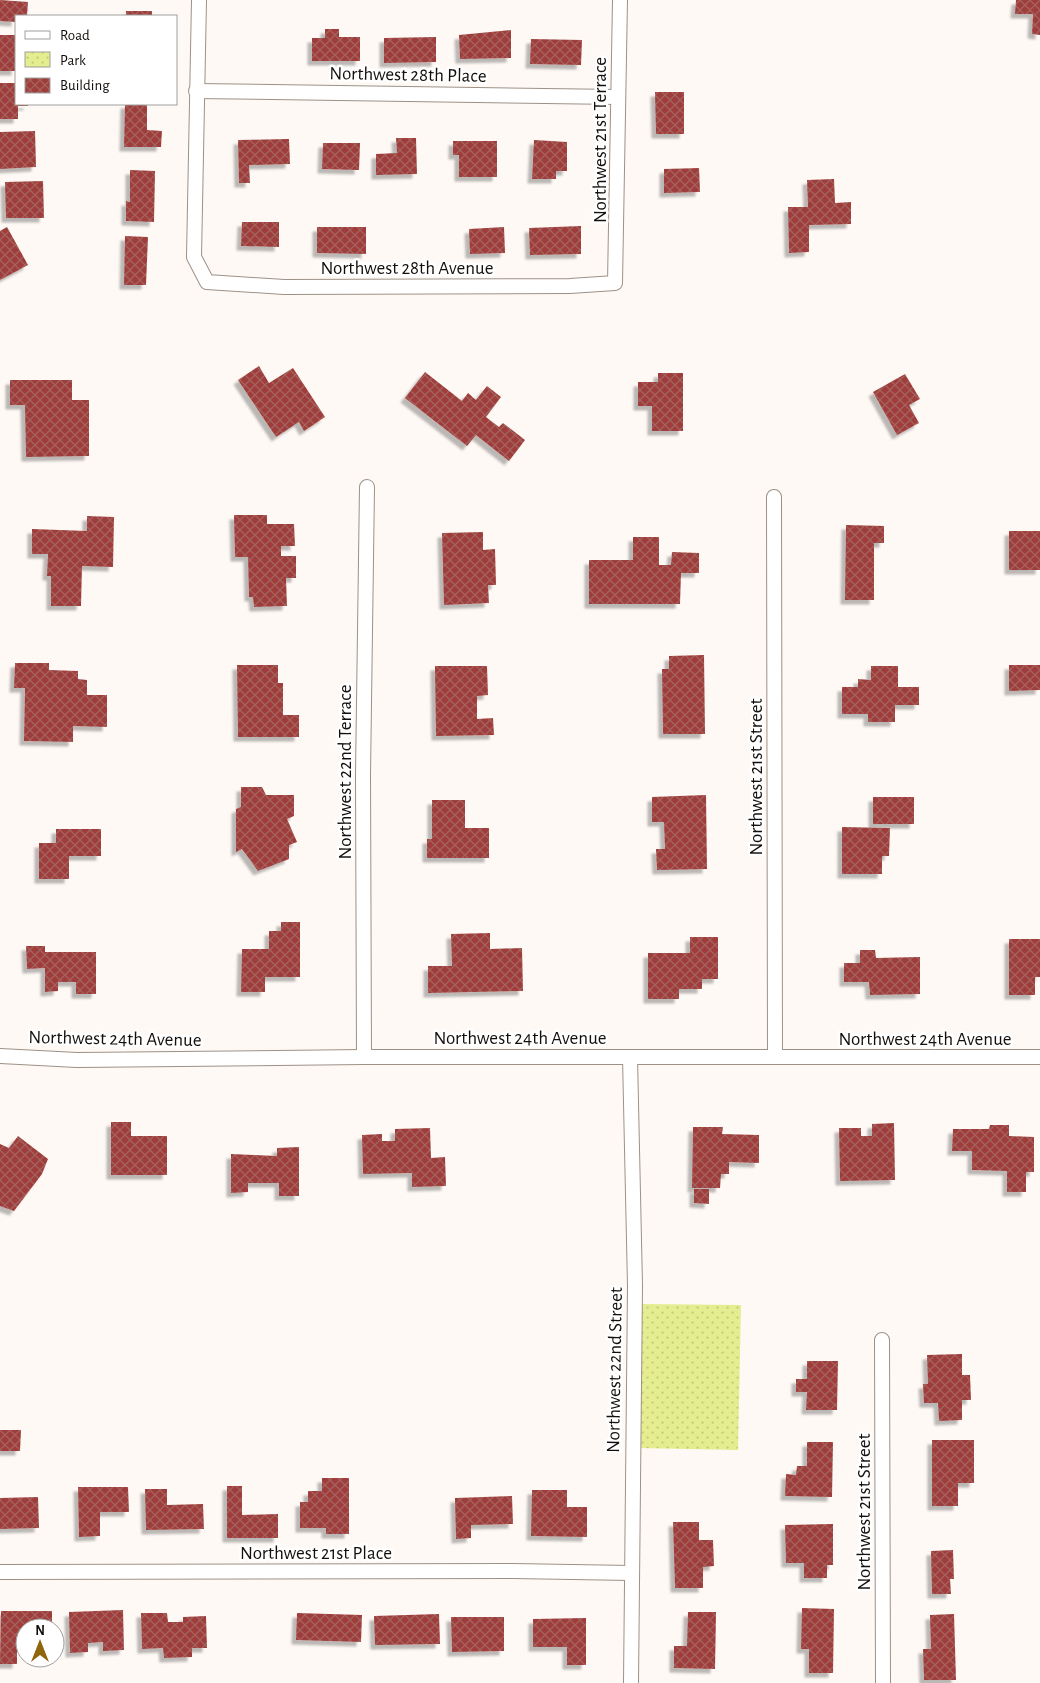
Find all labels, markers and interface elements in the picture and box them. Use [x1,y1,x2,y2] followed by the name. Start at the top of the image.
[15,15,178,105] legend
[60,28,90,43] text: Road
[60,53,86,68] text: Park
[591,57,610,223] street label: Northwest 21st Terrace
[329,64,487,86] street label: Northwest 28th Place
[60,78,110,93] text: Building
[320,259,494,278] street label: Northwest 28th Avenue
[336,685,355,859] street label: Northwest 22nd Terrace
[747,698,766,856] street label: Northwest 21st Street
[28,1028,202,1050] street label: Northwest 24th Avenue
[433,1029,607,1048] street label: Northwest 24th Avenue
[838,1030,1012,1049] street label: Northwest 24th Avenue
[604,1287,626,1453] street label: Northwest 22nd Street
[855,1433,874,1591] street label: Northwest 21st Street
[240,1544,392,1563] street label: Northwest 21st Place
[15,1618,65,1668] north arrow
[35,1624,45,1638] text: N

